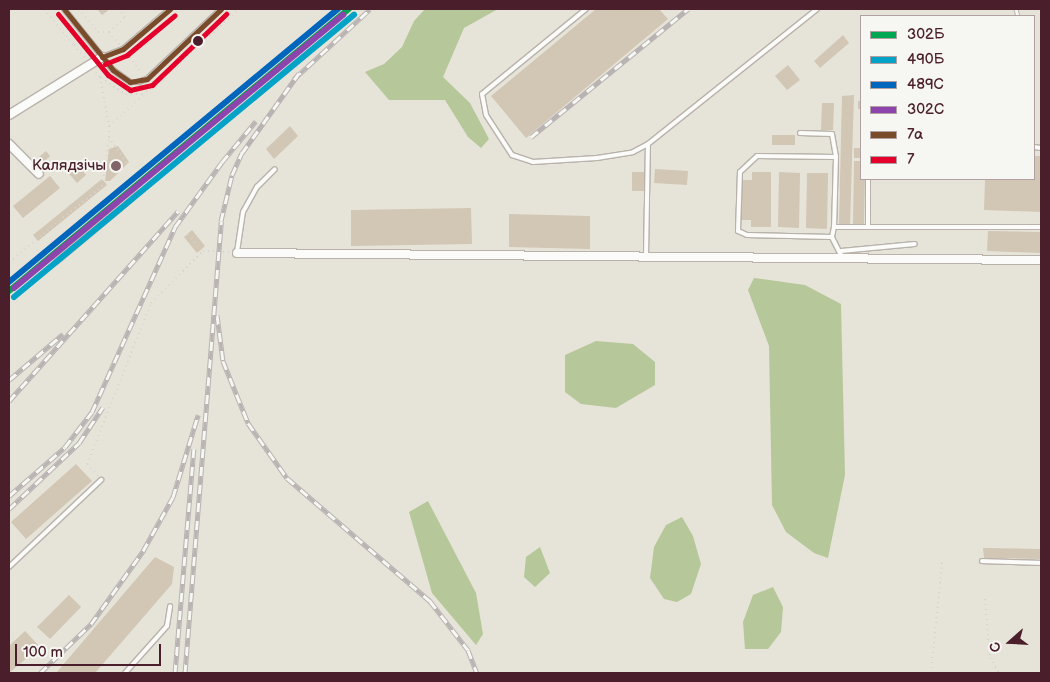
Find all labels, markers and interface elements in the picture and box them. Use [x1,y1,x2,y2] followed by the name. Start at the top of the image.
[860,15,1035,180] legend
[907,25,944,44] text: 302Б
[193,36,203,46] unlabelled marker
[907,50,944,69] text: 490Б
[907,75,944,94] text: 489С
[907,100,944,119] text: 302С
[907,125,923,144] text: 7а
[907,150,914,169] text: 7
[32,157,106,175] place label: Калядзічы
[110,160,122,172] marker: Калядзічы
[985,617,1035,667] north arrow
[18,634,164,666] scale bar
[986,640,1005,654] text: С
[23,643,63,662] text: 100 m

